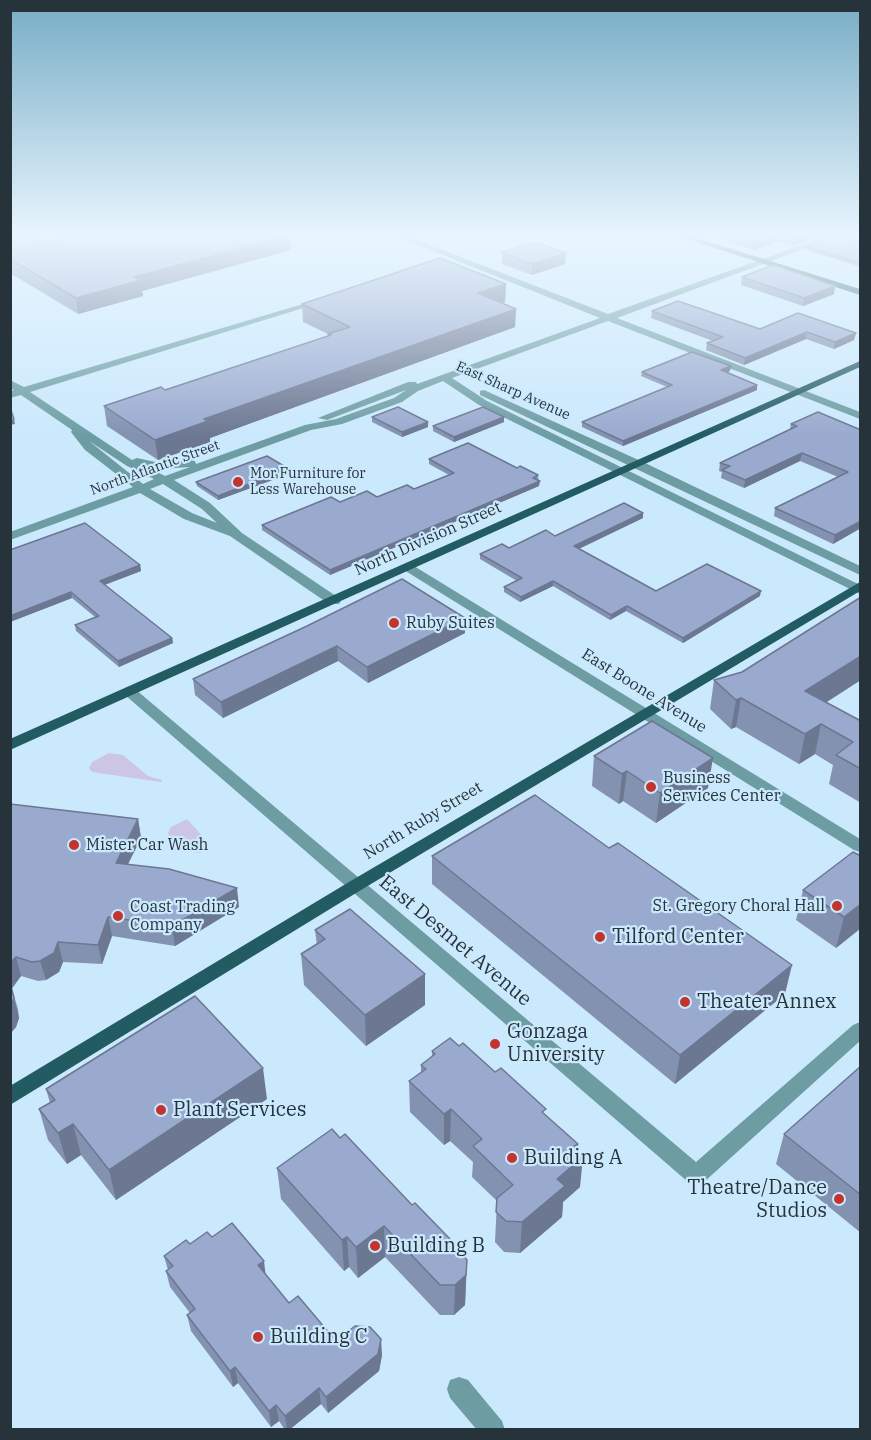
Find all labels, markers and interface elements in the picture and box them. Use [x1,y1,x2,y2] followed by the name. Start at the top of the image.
[453,358,573,424] street label: East Sharp Avenue
[88,437,222,499] street label: North Atlantic Street
[250,466,366,498] place label: Mor Furniture for Less Warehouse
[231,475,245,489] marker: Mor Furniture for Less Warehouse
[352,498,504,580] street label: North Division Street
[406,613,495,633] place label: Ruby Suites
[387,616,401,630] marker: Ruby Suites
[578,645,710,737] street label: East Boone Avenue
[663,768,781,806] place label: Business Services Center
[360,778,486,864] street label: North Ruby Street
[644,780,658,794] marker: Business Services Center
[86,835,209,855] place label: Mister Car Wash
[67,838,81,852] marker: Mister Car Wash
[374,870,536,1012] street label: East Desmet Avenue
[652,896,825,916] place label: St. Gregory Choral Hall
[130,897,235,935] place label: Coast Trading Company
[830,899,844,913] marker: St. Gregory Choral Hall
[111,909,125,923] marker: Coast Trading Company
[612,925,744,949] place label: Tilford Center
[593,930,607,944] marker: Tilford Center
[697,990,836,1014] place label: Theater Annex
[678,995,692,1009] marker: Theater Annex
[507,1020,605,1067] place label: Gonzaga University
[488,1037,502,1051] marker: Gonzaga University
[173,1098,306,1122] place label: Plant Services
[154,1103,168,1117] marker: Plant Services
[524,1146,622,1170] place label: Building A
[505,1151,519,1165] marker: Building A
[687,1176,827,1223] place label: Theatre/Dance Studios
[832,1192,846,1206] marker: Theatre/Dance Studios
[387,1234,485,1258] place label: Building B
[368,1239,382,1253] marker: Building B
[270,1325,368,1349] place label: Building C
[251,1330,265,1344] marker: Building C

